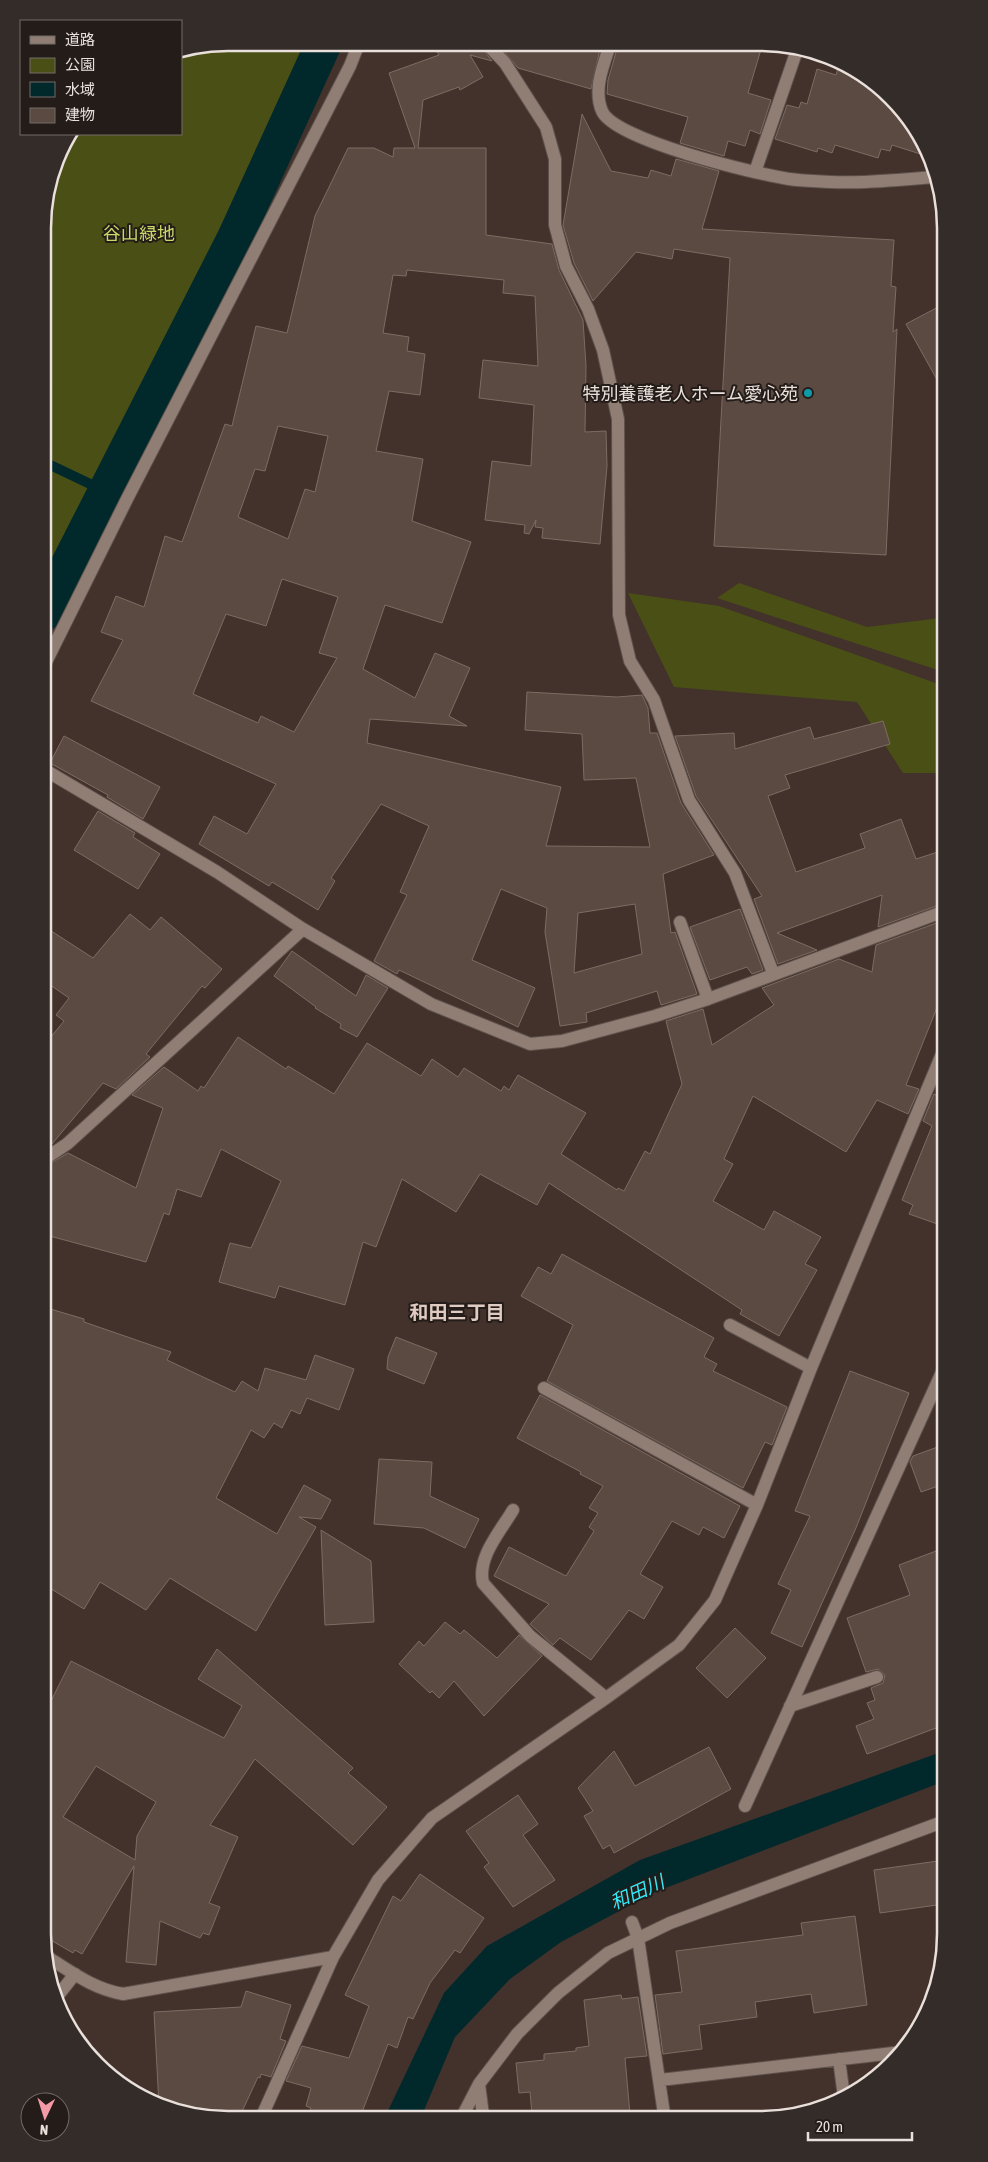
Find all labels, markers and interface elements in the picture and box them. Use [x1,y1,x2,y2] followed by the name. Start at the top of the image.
[20,20,182,135] legend
[65,31,95,48] text: 道路
[65,56,95,73] text: 公園
[65,81,95,98] text: 水域
[65,106,95,123] text: 建物
[103,223,175,244] park label: 谷山緑地
[583,383,798,404] place label: 特別養護老人ホーム愛心苑
[802,387,814,399] marker: 特別養護老人ホーム愛心苑
[409,1301,505,1323] district label: 和田三丁目
[606,1870,669,1914] water label: 和田川
[20,2092,70,2142] north arrow
[808,2110,912,2142] scale bar
[816,2118,843,2135] text: 20 m
[39,2122,49,2138] text: N

